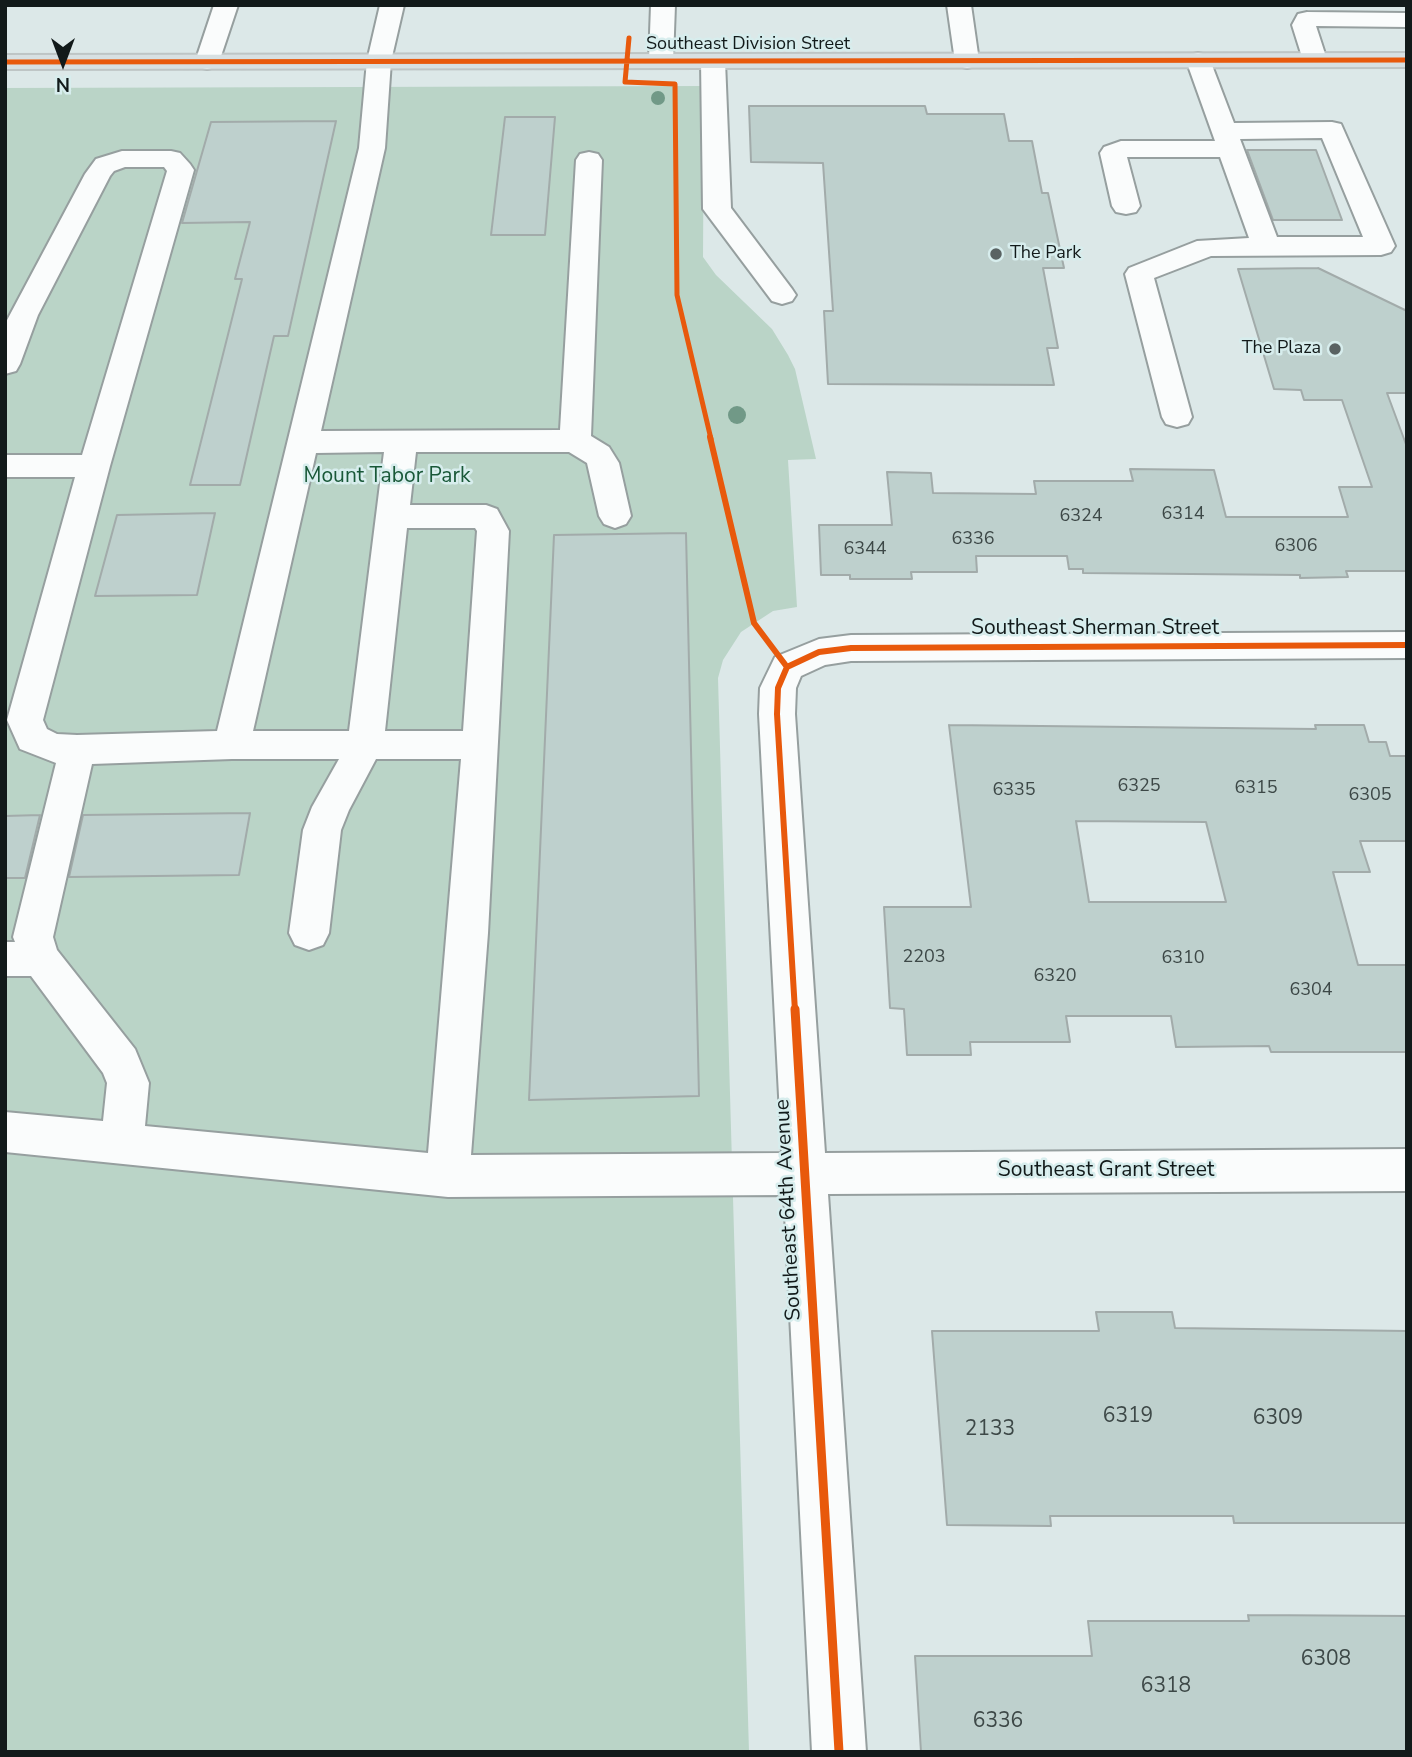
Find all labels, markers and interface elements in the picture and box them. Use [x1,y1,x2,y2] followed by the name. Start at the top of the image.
[28,28,98,98] north arrow
[646,34,850,56] street label: Southeast Division Street
[56,71,70,97] text: N
[1010,243,1081,265] place label: The Park
[988,246,1004,262] marker: The Park
[1242,338,1321,360] place label: The Plaza
[1327,341,1343,357] marker: The Plaza
[303,464,471,490] park label: Mount Tabor Park
[1161,504,1205,526] house number: 6314
[1059,506,1103,528] house number: 6324
[951,529,995,551] house number: 6336
[1274,536,1318,558] house number: 6306
[843,539,887,561] house number: 6344
[971,616,1219,642] street label: Southeast Sherman Street
[1117,776,1161,798] house number: 6325
[1234,778,1278,800] house number: 6315
[992,780,1036,802] house number: 6335
[1348,785,1392,807] house number: 6305
[902,947,946,969] house number: 2203
[1161,948,1205,970] house number: 6310
[1033,966,1077,988] house number: 6320
[1289,980,1333,1002] house number: 6304
[771,1098,807,1322] street label: Southeast 64th Avenue
[998,1158,1214,1184] street label: Southeast Grant Street
[1103,1404,1153,1430] house number: 6319
[1253,1406,1303,1432] house number: 6309
[965,1417,1015,1443] house number: 2133
[1301,1647,1351,1673] house number: 6308
[1141,1674,1191,1700] house number: 6318
[973,1709,1023,1735] house number: 6336

